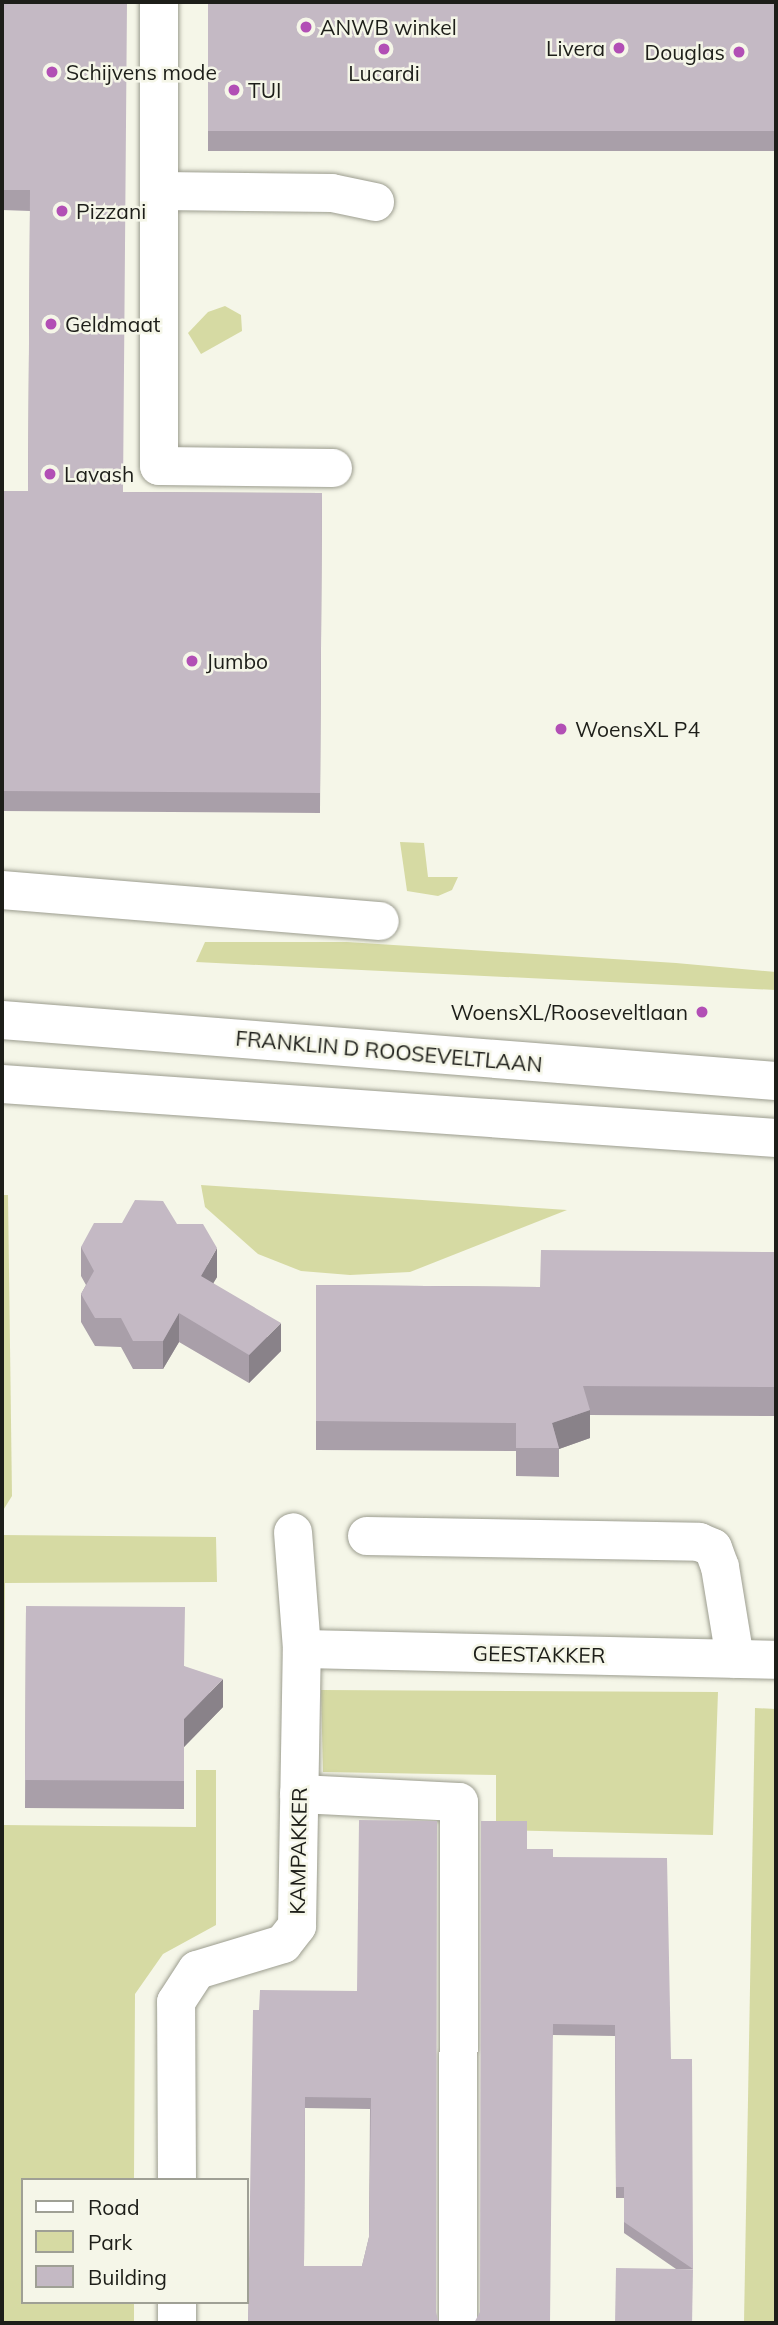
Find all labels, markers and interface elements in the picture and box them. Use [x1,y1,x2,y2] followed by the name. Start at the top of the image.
[320,14,457,40] place label: ANWB winkel
[298,19,314,35] marker: ANWB winkel
[546,35,605,61] place label: Livera
[645,39,725,65] place label: Douglas
[611,40,627,56] marker: Livera
[376,41,392,57] marker: Lucardi
[731,44,747,60] marker: Douglas
[66,59,217,85] place label: Schijvens mode
[348,60,420,86] place label: Lucardi
[44,64,60,80] marker: Schijvens mode
[248,77,281,103] place label: TUI
[226,82,242,98] marker: TUI
[76,198,146,224] place label: Pizzani
[54,203,70,219] marker: Pizzani
[65,311,160,337] place label: Geldmaat
[43,316,59,332] marker: Geldmaat
[64,461,134,487] place label: Lavash
[42,466,58,482] marker: Lavash
[206,648,268,674] place label: Jumbo
[184,653,200,669] marker: Jumbo
[575,716,700,742] place label: WoensXL P4
[553,721,569,737] marker: WoensXL P4
[450,999,688,1025] place label: WoensXL/Rooseveltlaan
[694,1004,710,1020] marker: WoensXL/Rooseveltlaan
[235,1025,543,1077] street label: FRANKLIN D ROOSEVELTLAAN
[472,1640,606,1668] street label: GEESTAKKER
[284,1787,312,1915] street label: KAMPAKKER
[21,2178,248,2304] legend
[88,2194,139,2220] text: Road
[88,2229,132,2255] text: Park
[88,2264,167,2290] text: Building

